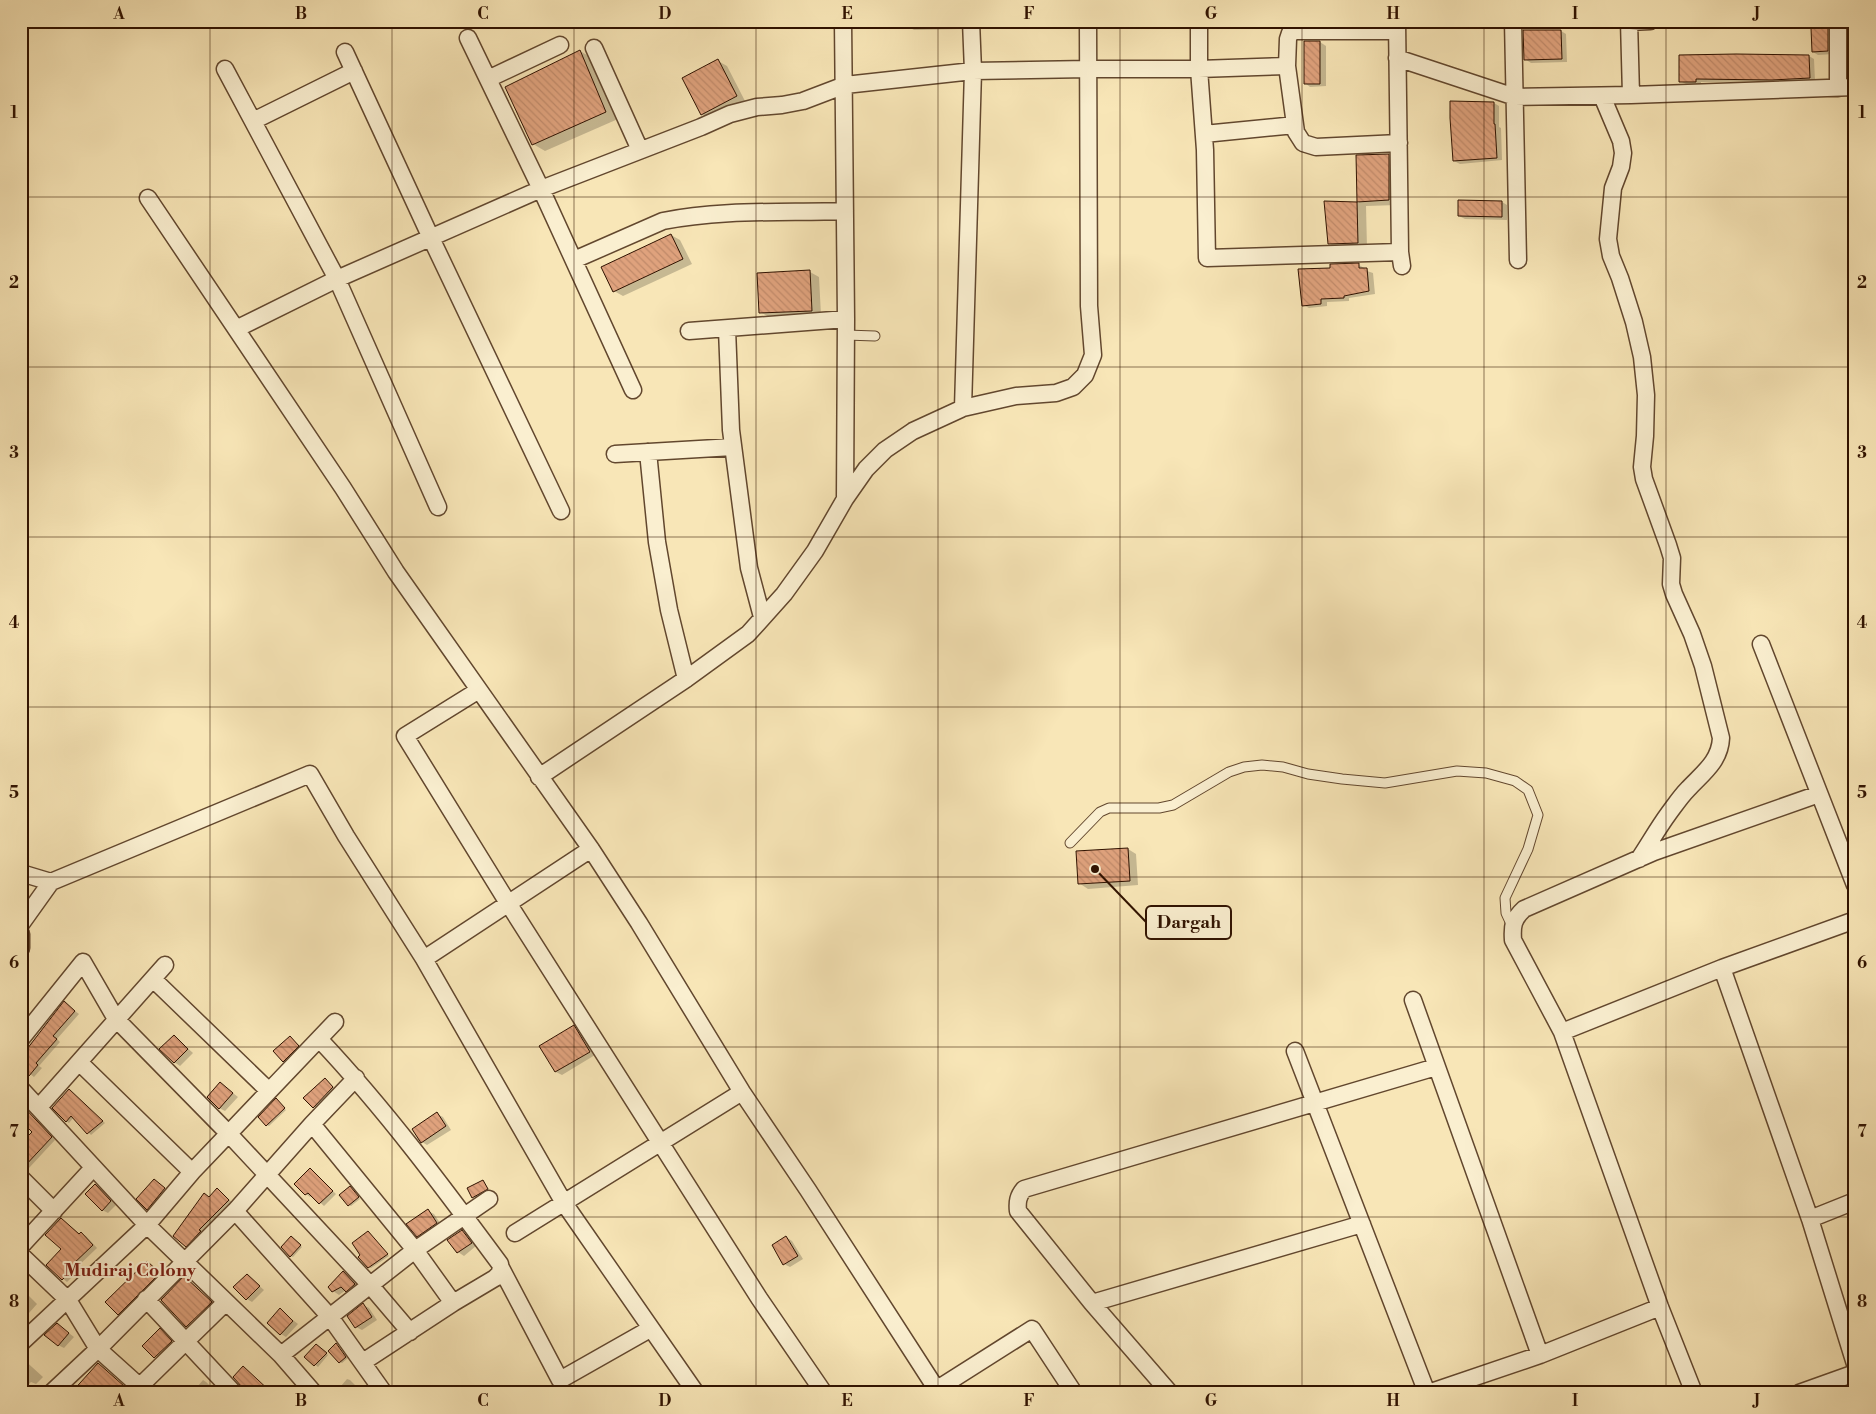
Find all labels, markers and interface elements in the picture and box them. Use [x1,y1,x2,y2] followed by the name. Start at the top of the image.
[112,4,125,24] text: A
[295,4,307,24] text: B
[477,4,489,24] text: C
[659,4,672,24] text: D
[841,4,853,24] text: E
[1023,4,1035,24] text: F
[1205,4,1218,24] text: G
[1386,4,1400,24] text: H
[1572,4,1578,24] text: I
[1752,4,1760,24] text: J
[10,103,18,123] text: 1
[1858,103,1866,123] text: 1
[9,273,19,293] text: 2
[1857,273,1867,293] text: 2
[9,443,19,463] text: 3
[1857,443,1867,463] text: 3
[9,613,20,633] text: 4
[1857,613,1868,633] text: 4
[9,783,19,803] text: 5
[1857,783,1867,803] text: 5
[1146,906,1231,939] callout: Dargah
[1157,911,1221,934] text: Dargah
[9,953,19,973] text: 6
[1857,953,1867,973] text: 6
[9,1122,19,1142] text: 7
[1857,1122,1867,1142] text: 7
[64,1259,197,1282] district label: Mudiraj Colony
[9,1292,19,1312] text: 8
[1857,1292,1867,1312] text: 8
[112,1391,125,1411] text: A
[295,1391,307,1411] text: B
[477,1391,489,1411] text: C
[659,1391,672,1411] text: D
[841,1391,853,1411] text: E
[1023,1391,1035,1411] text: F
[1205,1391,1218,1411] text: G
[1386,1391,1400,1411] text: H
[1572,1391,1578,1411] text: I
[1752,1391,1760,1411] text: J

